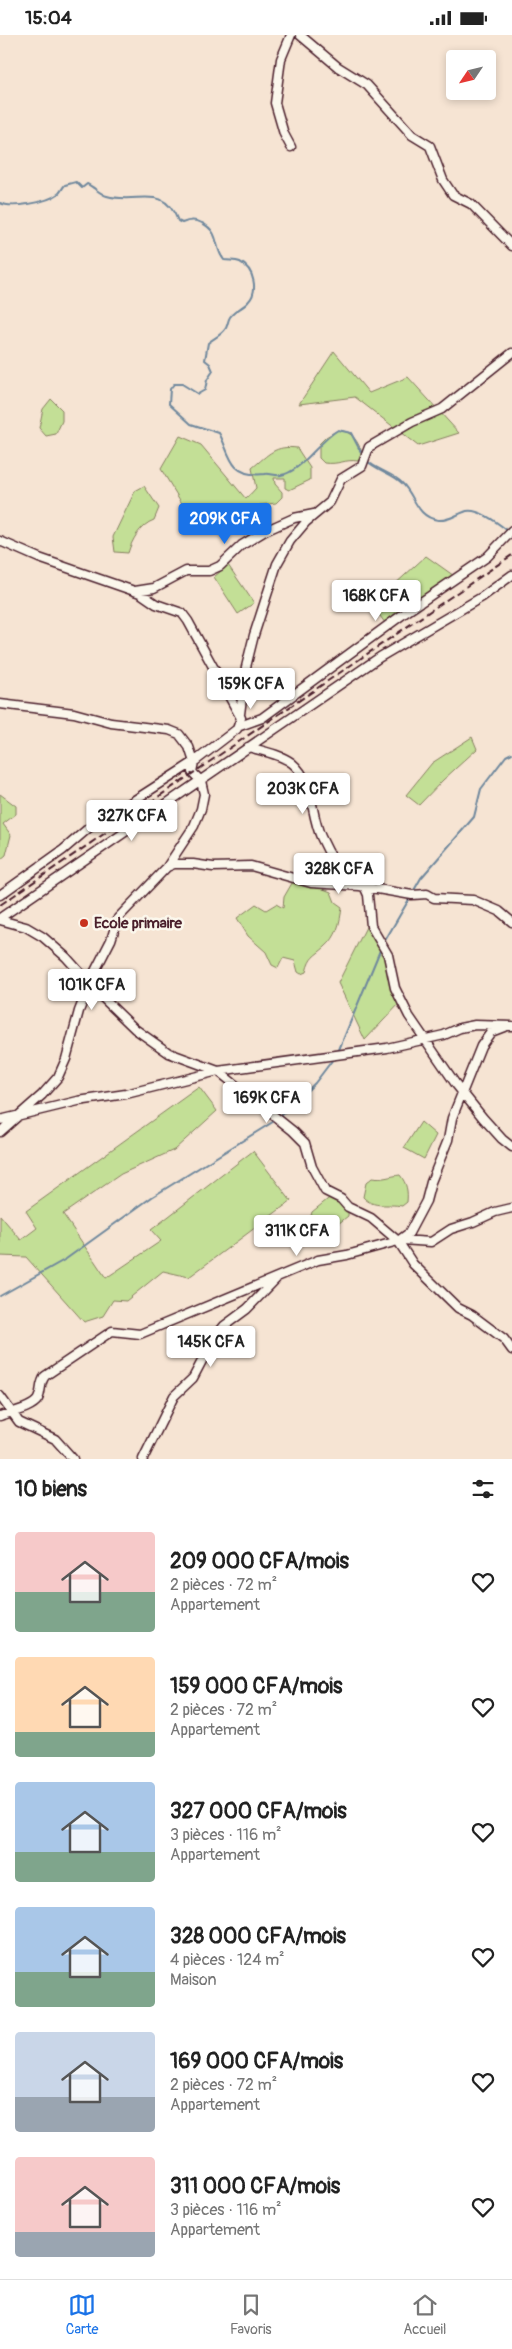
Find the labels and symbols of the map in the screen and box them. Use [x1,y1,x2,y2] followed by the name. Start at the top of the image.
[446,50,496,100] north arrow
[173,503,277,545] pin: 209K CFA
[324,579,428,622] pin: 168K CFA
[199,667,303,710] pin: 159K CFA
[251,773,355,815] pin: 203K CFA
[80,799,184,842] pin: 327K CFA
[287,853,391,895] pin: 328K CFA
[94,914,182,933] place label: Ecole primaire
[78,917,90,929] marker: Ecole primaire
[40,969,144,1011] pin: 101K CFA
[215,1081,319,1124] pin: 169K CFA
[245,1215,349,1257] pin: 311K CFA
[159,1325,263,1368] pin: 145K CFA

